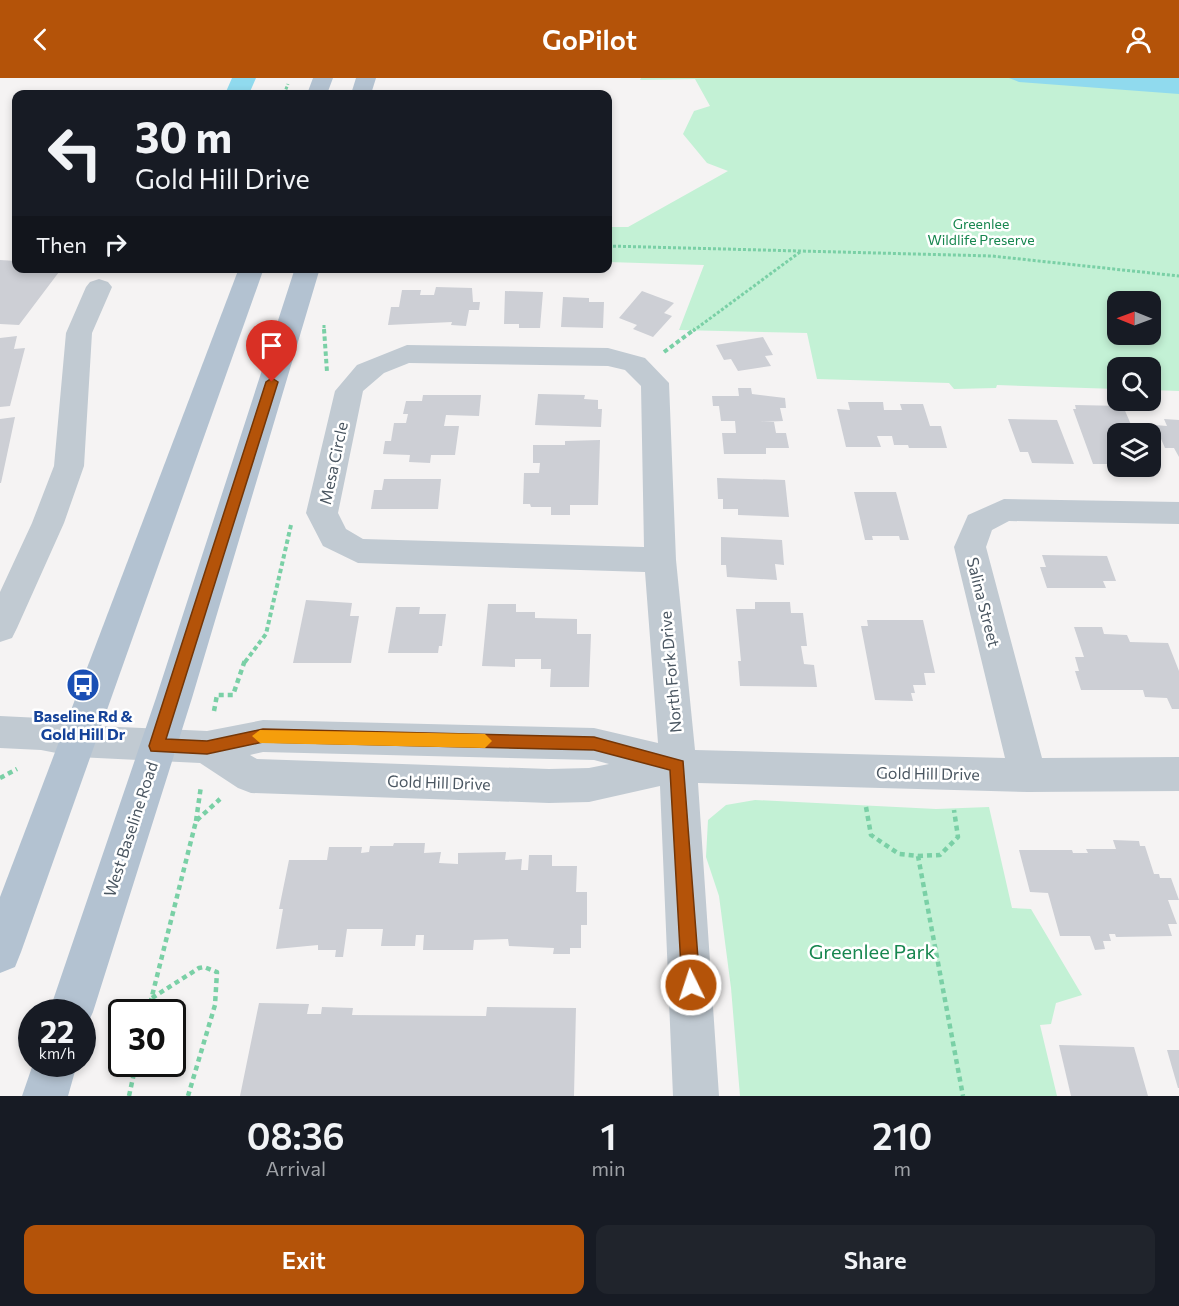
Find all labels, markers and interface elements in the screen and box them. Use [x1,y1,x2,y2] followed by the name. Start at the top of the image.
[24,23,57,56] icon: back
[542,23,637,56] text: GoPilot
[1122,23,1155,56] icon: person
[135,110,232,162] text: 30 m
[36,114,114,192] icon: left
[135,162,310,195] text: Gold Hill Drive
[927,215,1035,248] park label: Greenlee Wildlife Preserve
[99,228,132,261] icon: right
[36,231,87,258] text: Then
[1107,291,1161,345] north arrow
[1107,291,1161,477] map controls
[246,320,297,382] pin
[255,329,288,362] icon: arrive
[1107,357,1161,411] button: search
[315,420,351,506] street label: Mesa Circle
[1107,423,1161,477] button: layers
[964,555,1004,649] street label: Salina Street
[655,610,685,734] street label: North Fork Drive
[65,667,101,703] bus stop icon: Baseline Rd & Gold Hill Dr
[33,706,134,743] place label: Baseline Rd & Gold Hill Dr
[99,759,161,899] street label: West Baseline Road
[876,763,980,783] street label: Gold Hill Drive
[387,771,491,793] street label: Gold Hill Drive
[809,939,936,963] park label: Greenlee Park
[659,953,723,1017] position arrow
[108,999,186,1077] speed limit sign: 30
[40,1012,74,1049] text: 22
[39,1044,75,1062] text: km/h
[247,1113,345,1157] text: 08:36
[600,1113,616,1157] text: 1
[872,1113,932,1157] text: 210
[265,1156,326,1180] text: Arrival
[591,1156,625,1180] text: min
[893,1156,911,1180] text: m
[24,1225,584,1294] button: Exit
[596,1225,1155,1294] button: Share

